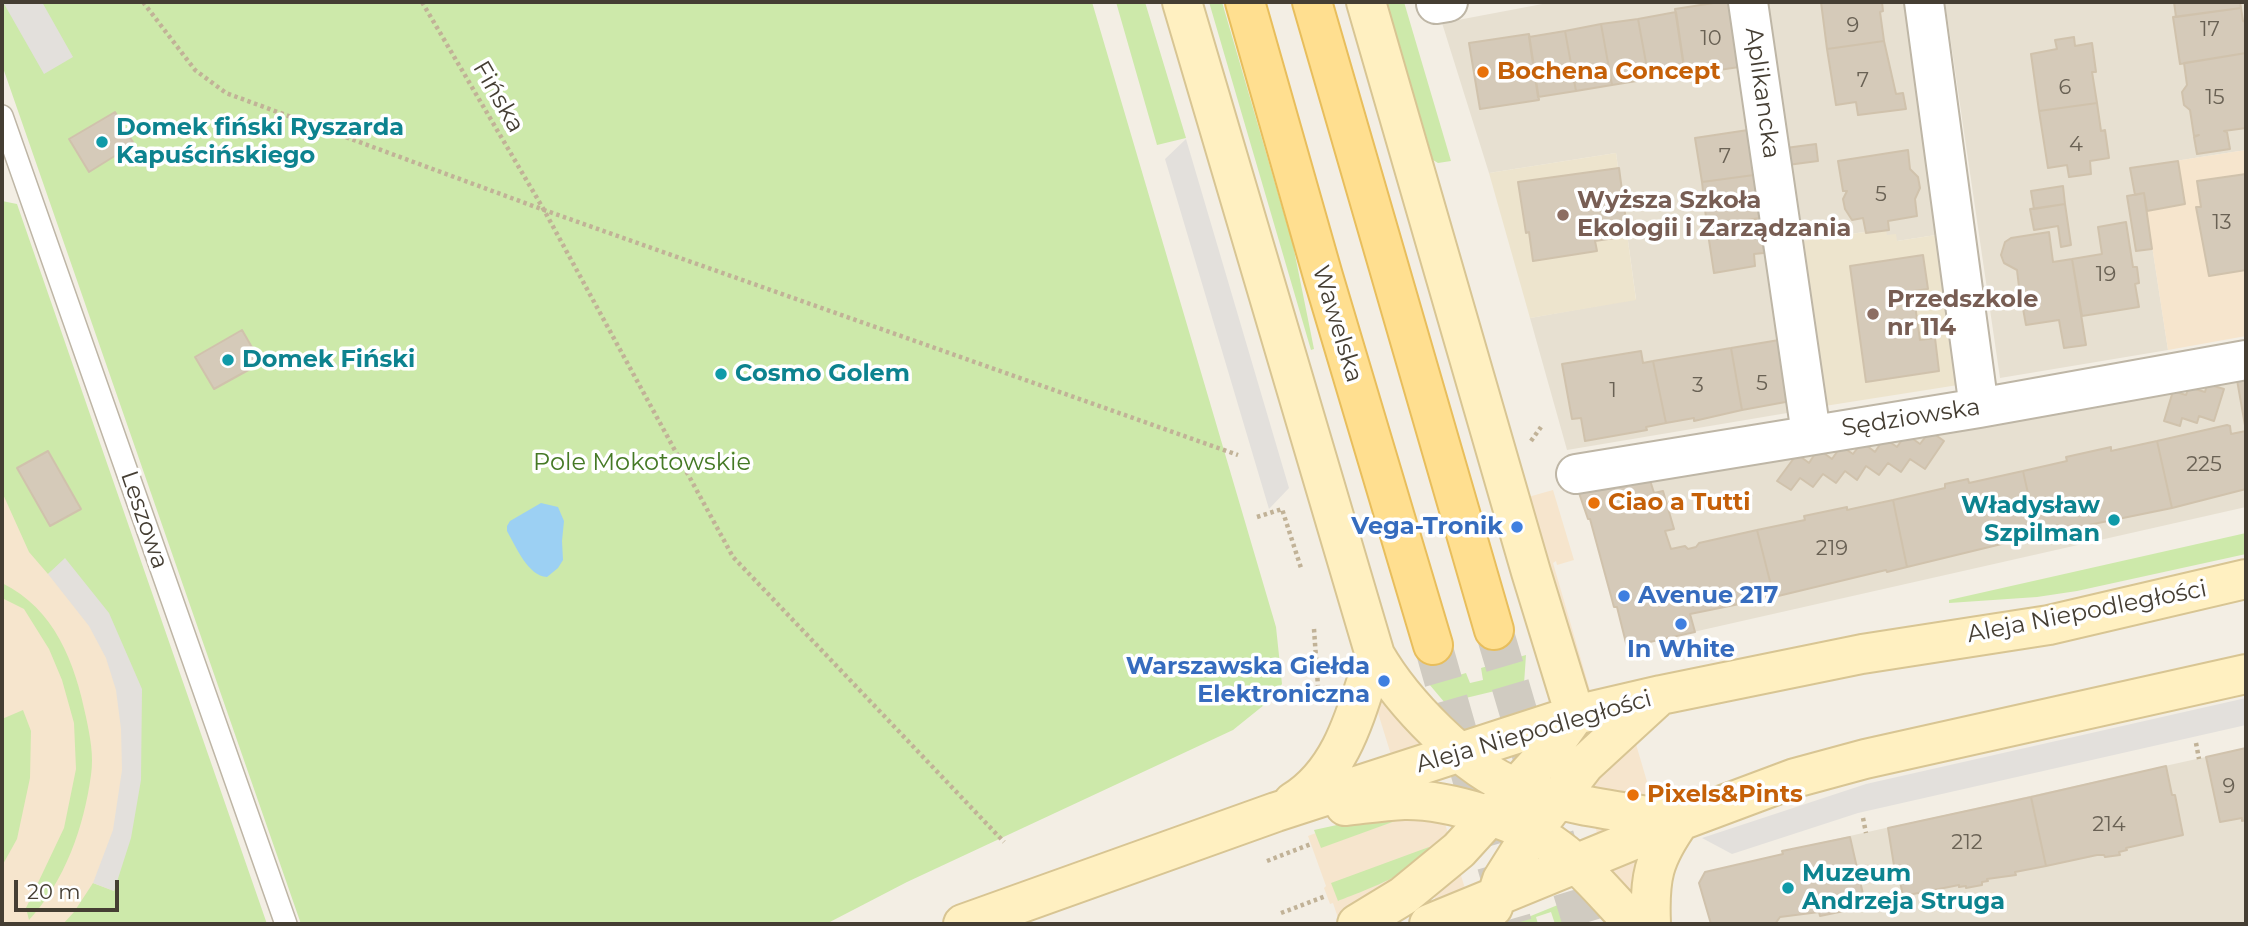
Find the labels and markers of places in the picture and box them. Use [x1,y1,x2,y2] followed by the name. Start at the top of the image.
[1497,58,1721,86] place label: Bochena Concept
[1475,64,1491,80] marker: Bochena Concept
[116,114,404,170] place label: Domek fiński Ryszarda Kapuścińskiego
[94,134,110,150] marker: Domek fiński Ryszarda Kapuścińskiego
[1577,187,1851,243] place label: Wyższa Szkoła Ekologii i Zarządzania
[1555,207,1571,223] marker: Wyższa Szkoła Ekologii i Zarządzania
[1887,286,2038,342] place label: Przedszkole nr 114
[1865,306,1881,322] marker: Przedszkole nr 114
[242,346,415,374] place label: Domek Fiński
[220,352,236,368] marker: Domek Fiński
[735,360,910,388] place label: Cosmo Golem
[713,366,729,382] marker: Cosmo Golem
[1608,489,1750,517] place label: Ciao a Tutti
[1961,492,2100,548] place label: Władysław Szpilman
[1586,495,1602,511] marker: Ciao a Tutti
[2106,512,2122,528] marker: Władysław Szpilman
[1351,513,1503,541] place label: Vega-Tronik
[1509,519,1525,535] marker: Vega-Tronik
[1638,582,1778,610] place label: Avenue 217
[1616,588,1632,604] marker: Avenue 217
[1673,616,1689,632] marker: In White
[1627,636,1735,664] place label: In White
[1126,653,1370,709] place label: Warszawska Giełda Elektroniczna
[1376,673,1392,689] marker: Warszawska Giełda Elektroniczna
[1647,781,1803,809] place label: Pixels&Pints
[1625,787,1641,803] marker: Pixels&Pints
[1802,860,2005,916] place label: Muzeum Andrzeja Struga
[1780,880,1796,896] marker: Muzeum Andrzeja Struga

